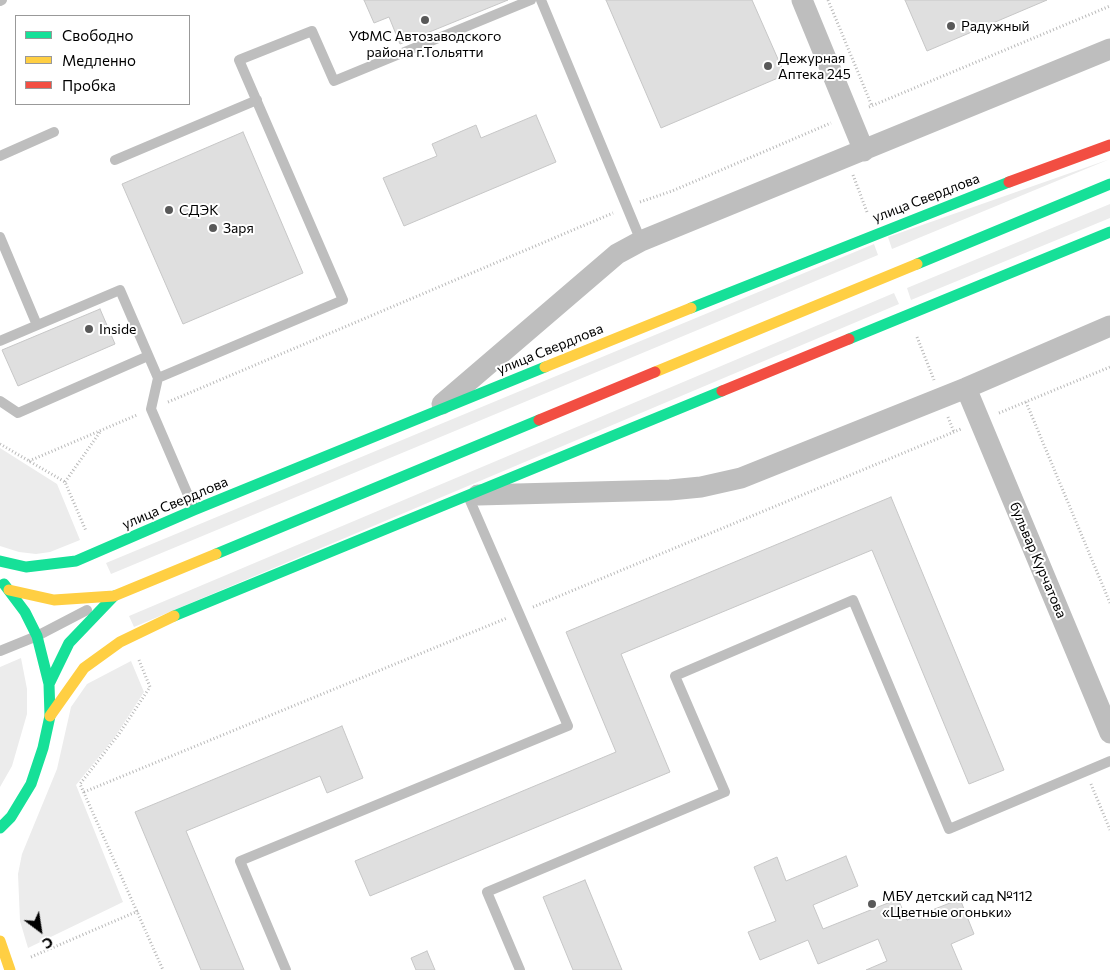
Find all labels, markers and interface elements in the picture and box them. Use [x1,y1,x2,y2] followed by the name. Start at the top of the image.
[419,14,431,26] marker: УФМС Автозаводского района г.Тольятти
[15,15,190,105] legend
[961,18,1030,34] place label: Радужный
[945,20,957,32] marker: Радужный
[62,26,133,44] text: Свободно
[349,28,501,60] place label: УФМС Автозаводского района г.Тольятти
[778,50,851,82] place label: Дежурная Аптека 245
[62,51,136,69] text: Медленно
[762,60,774,72] marker: Дежурная Аптека 245
[62,76,116,94] text: Пробка
[870,170,982,226] street label: улица Свердлова
[179,202,219,218] place label: СДЭК
[163,204,175,216] marker: СДЭК
[223,220,254,236] place label: Заря
[207,222,219,234] marker: Заря
[494,320,606,378] street label: улица Свердлова
[99,321,136,337] place label: Inside
[83,323,95,335] marker: Inside
[120,473,230,533] street label: улица Свердлова
[1006,499,1070,621] street label: бульвар Курчатова
[882,888,1032,920] place label: МБУ детский сад №112 «Цветные огоньки»
[866,898,878,910] marker: МБУ детский сад №112 «Цветные огоньки»
[15,905,65,955] north arrow
[40,934,56,953] text: С

